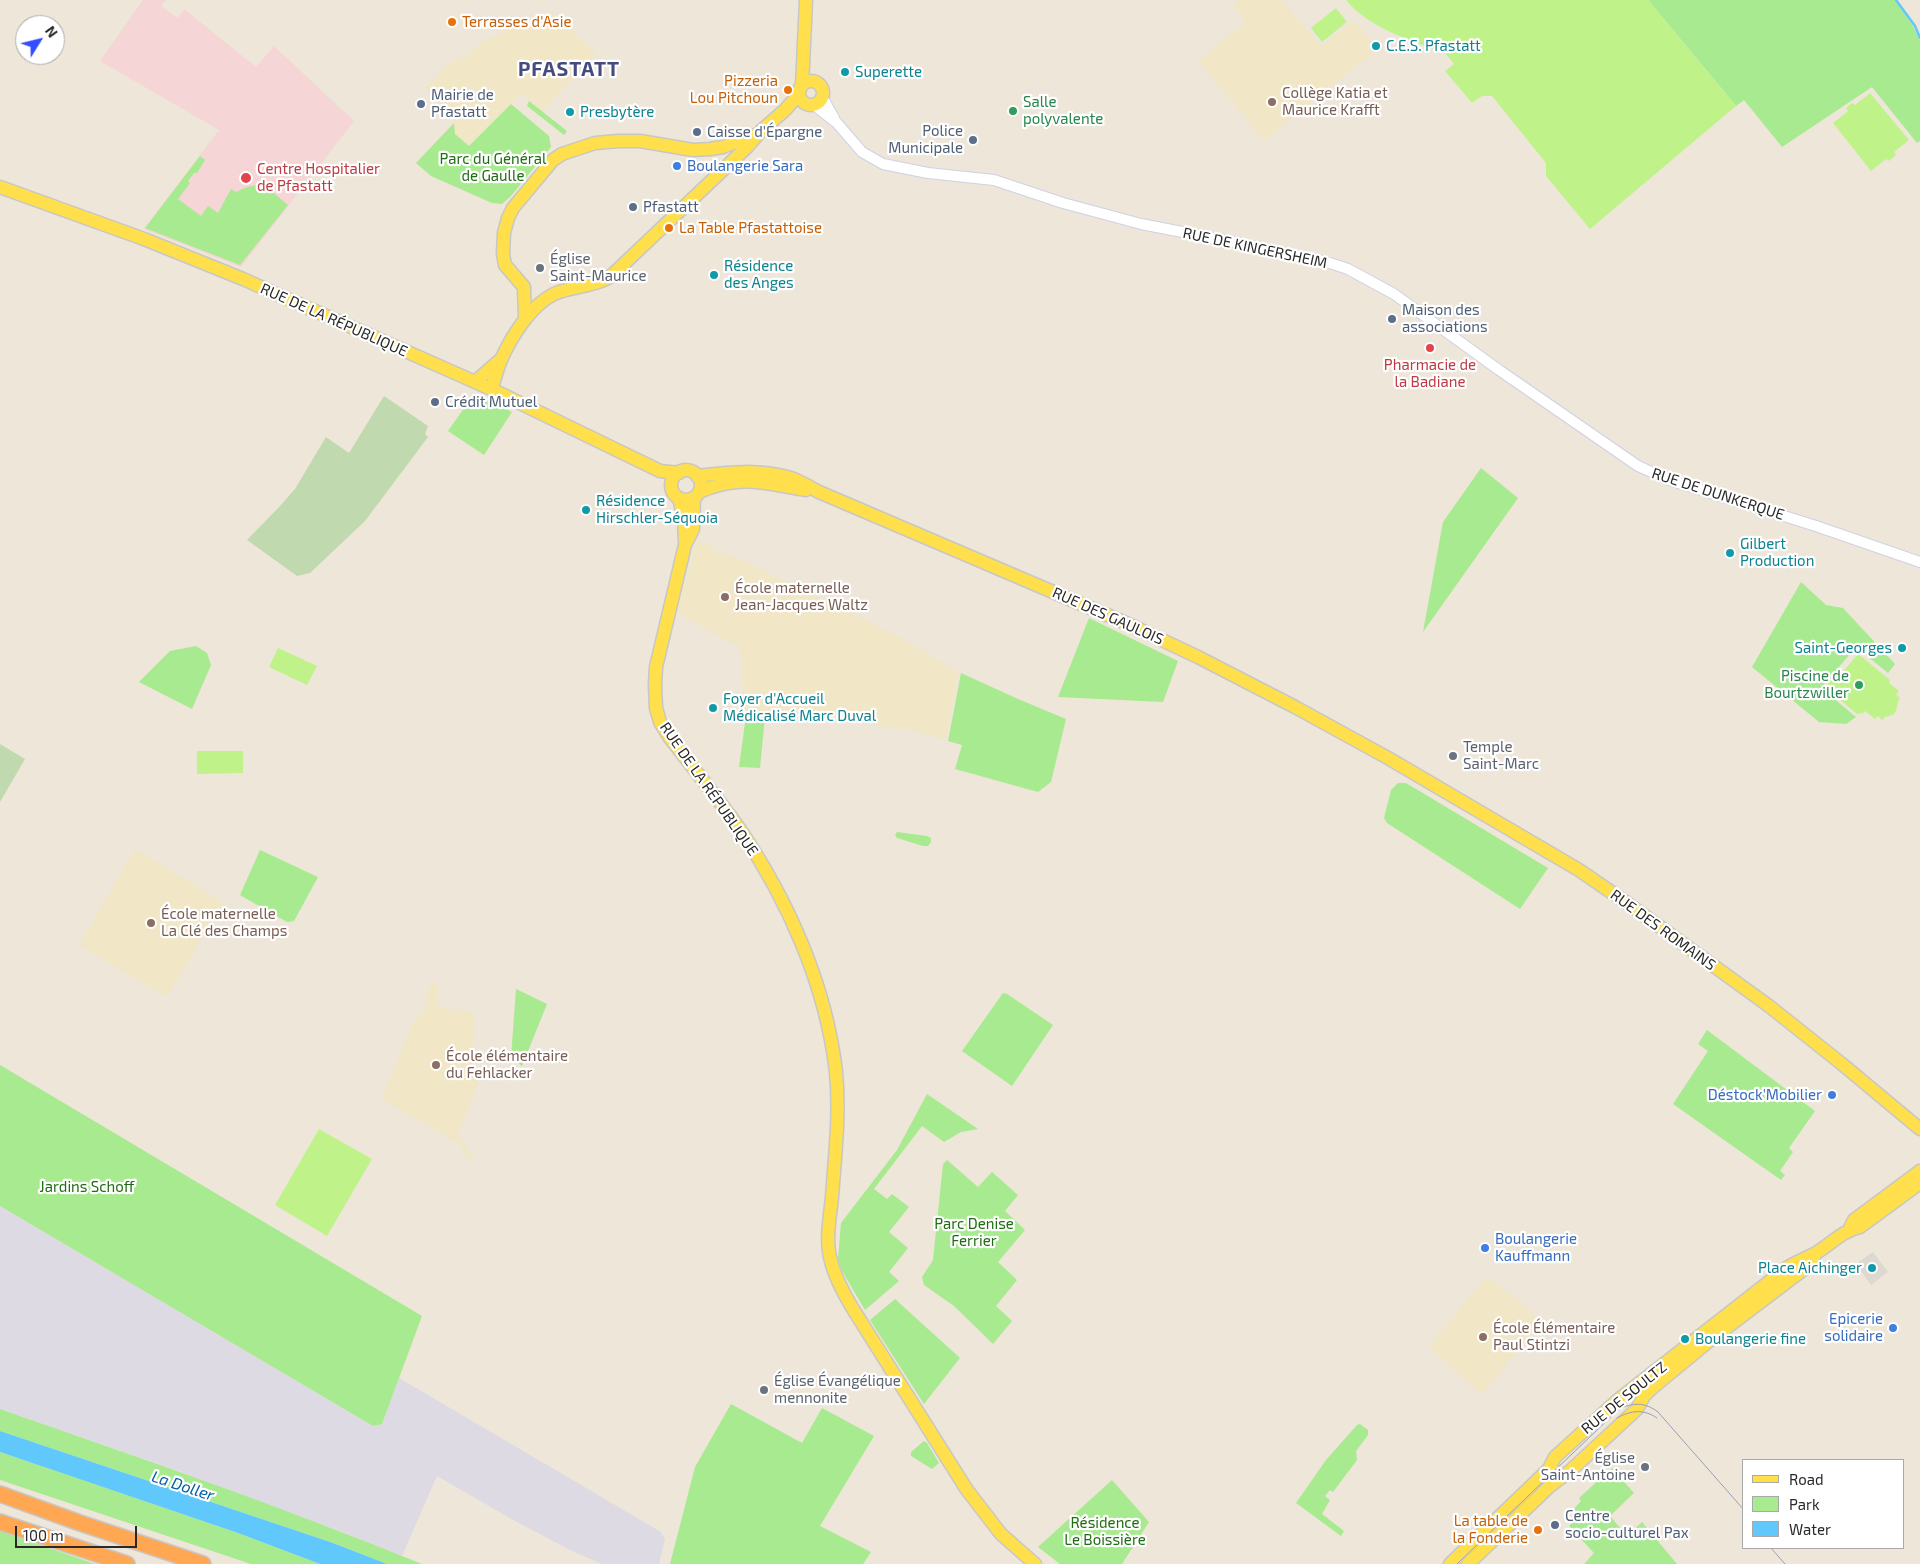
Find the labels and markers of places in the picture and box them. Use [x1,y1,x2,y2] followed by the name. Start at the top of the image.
[462,13,572,31] place label: Terrasses d'Asie
[446,16,458,28] marker: Terrasses d'Asie
[1386,37,1481,55] place label: C.E.S. Pfastatt
[1370,40,1382,52] marker: C.E.S. Pfastatt
[855,63,922,81] place label: Superette
[839,66,851,78] marker: Superette
[690,72,778,107] place label: Pizzeria Lou Pitchoun
[782,84,794,96] marker: Pizzeria Lou Pitchoun
[1282,84,1388,119] place label: Collège Katia et Maurice Krafft
[431,86,494,121] place label: Mairie de Pfastatt
[1023,93,1103,128] place label: Salle polyvalente
[1266,96,1278,108] marker: Collège Katia et Maurice Krafft
[415,98,427,110] marker: Mairie de Pfastatt
[580,103,654,121] place label: Presbytère
[1007,105,1019,117] marker: Salle polyvalente
[564,106,576,118] marker: Presbytère
[888,122,963,157] place label: Police Municipale
[707,123,822,141] place label: Caisse d'Épargne
[691,126,703,138] marker: Caisse d'Épargne
[967,134,979,146] marker: Police Municipale
[687,157,803,175] place label: Boulangerie Sara
[257,160,380,195] place label: Centre Hospitalier de Pfastatt
[671,160,683,172] marker: Boulangerie Sara
[239,171,253,185] marker: Centre Hospitalier de Pfastatt
[643,198,699,216] place label: Pfastatt
[627,201,639,213] marker: Pfastatt
[679,219,822,237] place label: La Table Pfastattoise
[663,222,675,234] marker: La Table Pfastattoise
[550,250,646,285] place label: Église Saint-Maurice
[724,257,794,292] place label: Résidence des Anges
[534,262,546,274] marker: Église Saint-Maurice
[708,269,720,281] marker: Résidence des Anges
[1402,301,1488,336] place label: Maison des associations
[1386,313,1398,325] marker: Maison des associations
[1424,342,1436,354] marker: Pharmacie de la Badiane
[1384,356,1476,391] place label: Pharmacie de la Badiane
[445,393,537,411] place label: Crédit Mutuel
[429,396,441,408] marker: Crédit Mutuel
[596,492,718,527] place label: Résidence Hirschler-Séquoia
[580,504,592,516] marker: Résidence Hirschler-Séquoia
[1740,535,1814,570] place label: Gilbert Production
[1724,547,1736,559] marker: Gilbert Production
[735,579,868,614] place label: École maternelle Jean-Jacques Waltz
[719,591,731,603] marker: École maternelle Jean-Jacques Waltz
[1795,639,1892,657] place label: Saint-Georges
[1896,642,1908,654] marker: Saint-Georges
[1764,667,1849,702] place label: Piscine de Bourtzwiller
[1853,679,1865,691] marker: Piscine de Bourtzwiller
[723,690,876,725] place label: Foyer d'Accueil Médicalisé Marc Duval
[707,702,719,714] marker: Foyer d'Accueil Médicalisé Marc Duval
[1463,738,1539,773] place label: Temple Saint-Marc
[1447,750,1459,762] marker: Temple Saint-Marc
[161,905,287,940] place label: École maternelle La Clé des Champs
[145,917,157,929] marker: École maternelle La Clé des Champs
[446,1047,568,1082] place label: École élémentaire du Fehlacker
[430,1059,442,1071] marker: École élémentaire du Fehlacker
[1708,1086,1822,1104] place label: Déstock'Mobilier
[1826,1089,1838,1101] marker: Déstock'Mobilier
[1495,1230,1577,1265] place label: Boulangerie Kauffmann
[1479,1242,1491,1254] marker: Boulangerie Kauffmann
[1758,1259,1862,1277] place label: Place Aichinger
[1866,1262,1878,1274] marker: Place Aichinger
[1824,1310,1883,1345] place label: Epicerie solidaire
[1493,1319,1615,1354] place label: École Élémentaire Paul Stintzi
[1887,1322,1899,1334] marker: Epicerie solidaire
[1695,1330,1806,1348] place label: Boulangerie fine
[1477,1331,1489,1343] marker: École Élémentaire Paul Stintzi
[1679,1333,1691,1345] marker: Boulangerie fine
[774,1372,901,1407] place label: Église Évangélique mennonite
[758,1384,770,1396] marker: Église Évangélique mennonite
[1541,1449,1635,1484] place label: Église Saint-Antoine
[1639,1461,1651,1473] marker: Église Saint-Antoine
[1565,1507,1689,1542] place label: Centre socio-culturel Pax
[1452,1512,1528,1547] place label: La table de la Fonderie
[1549,1519,1561,1531] marker: Centre socio-culturel Pax
[1532,1524,1544,1536] marker: La table de la Fonderie

